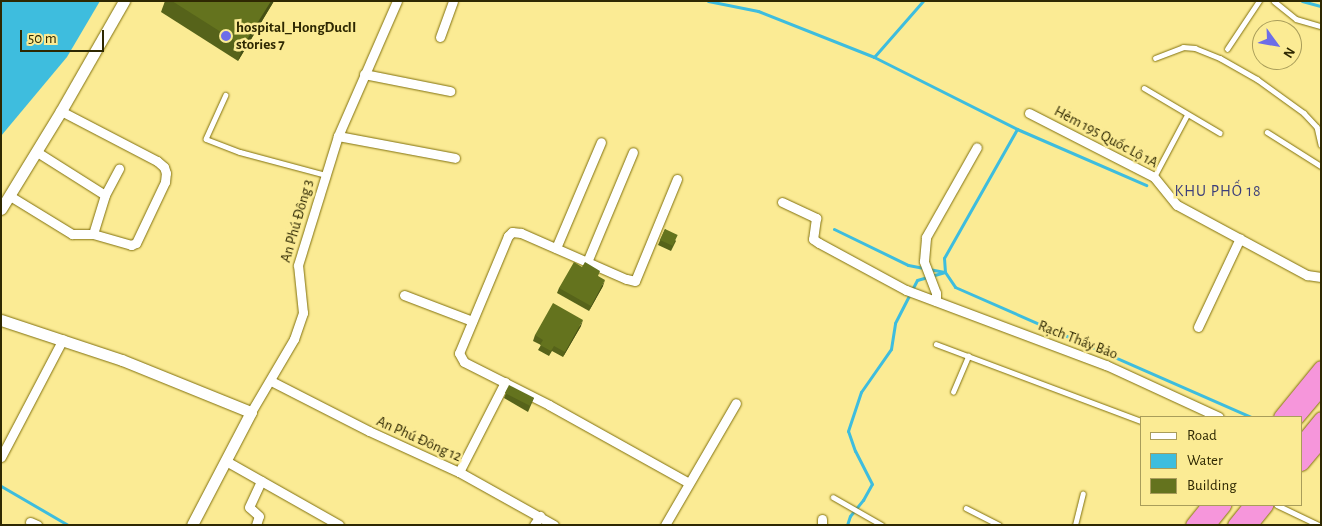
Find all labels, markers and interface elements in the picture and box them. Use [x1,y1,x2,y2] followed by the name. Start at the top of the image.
[236,18,356,53] place label: hospital_HongDucII stories 7
[22,20,106,52] scale bar
[1252,20,1302,70] north arrow
[220,30,232,42] marker: hospital_HongDucII stories 7
[28,31,57,46] text: 50 m
[1280,45,1297,60] text: N
[1051,102,1161,172] street label: Hẻm 195 Quốc Lộ 1A
[277,177,317,265] street label: An Phú Đông 3
[1173,181,1263,201] district label: KHU PHỐ 18
[1036,317,1120,363] street label: Rạch Thầy Bảo
[374,412,464,466] street label: An Phú Đông 12
[1140,416,1302,506] legend
[1187,428,1217,443] text: Road
[1187,453,1223,468] text: Water
[1187,478,1237,493] text: Building

